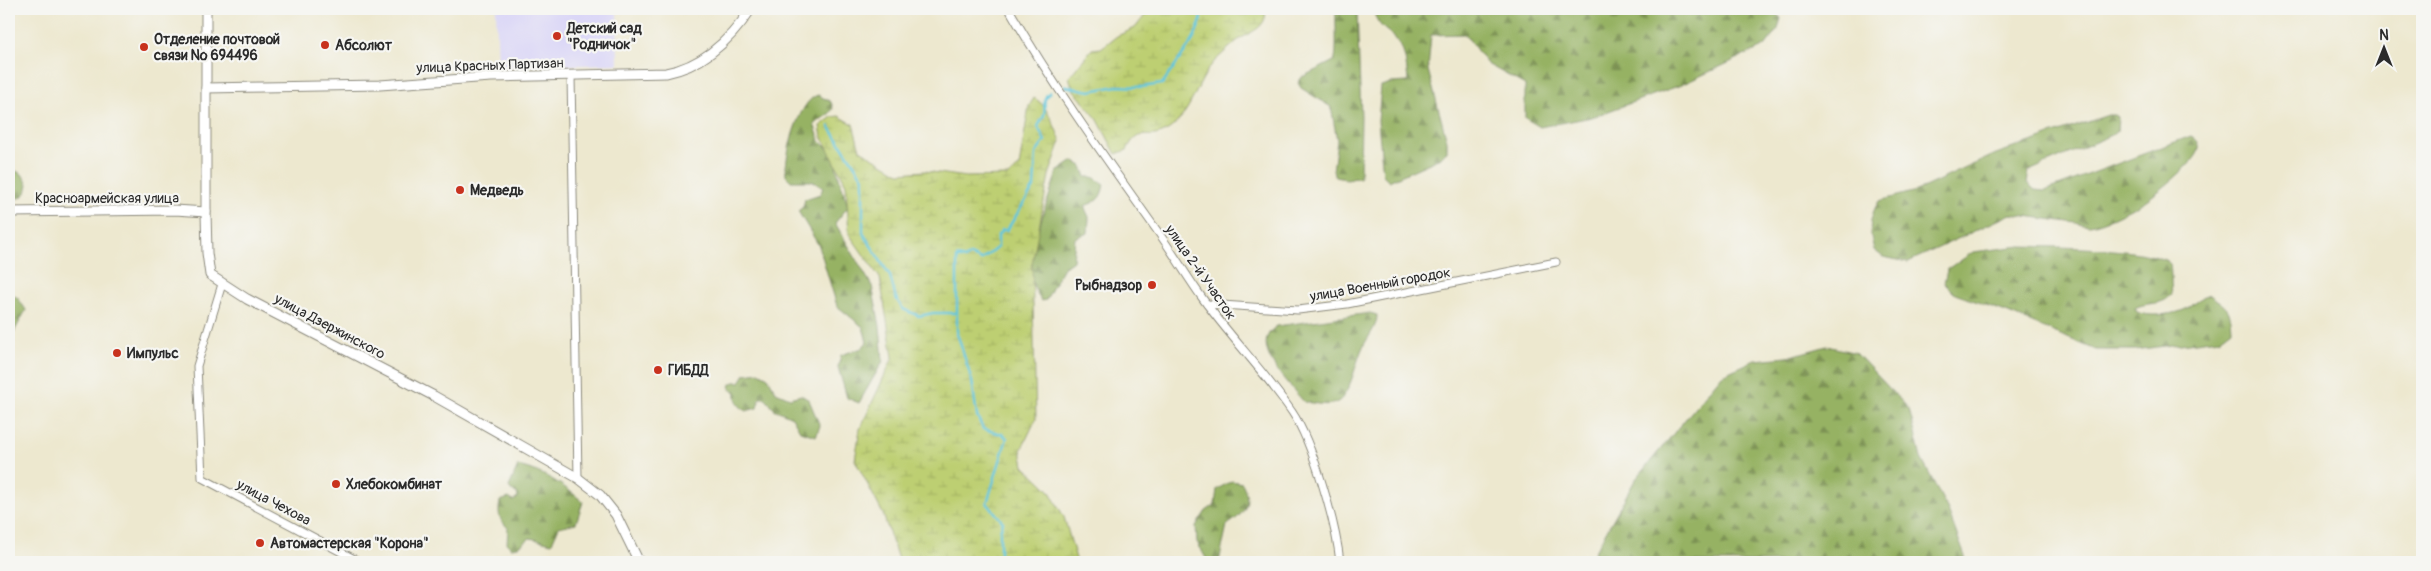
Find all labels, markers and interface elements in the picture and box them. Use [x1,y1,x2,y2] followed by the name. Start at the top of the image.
[566,20,642,53] place label: Детский сад "Родничок"
[2358,22,2408,72] north arrow
[2379,27,2389,44] text: N
[551,30,563,42] marker: Детский сад "Родничок"
[153,31,280,64] place label: Отделение почтовой связи № 694496
[335,37,393,54] place label: Абсолют
[319,39,331,51] marker: Абсолют
[138,41,150,53] marker: Отделение почтовой связи № 694496
[415,54,564,77] street label: улица Красных Партизан
[470,182,524,199] place label: Медведь
[454,184,466,196] marker: Медведь
[35,190,179,207] street label: Красноармейская улица
[1161,221,1240,323] street label: улица 2-й Участок
[1307,264,1452,305] street label: улица Военный городок
[1075,277,1142,294] place label: Рыбнадзор
[1146,279,1158,291] marker: Рыбнадзор
[271,290,388,363] street label: улица Дзержинского
[127,345,179,362] place label: Импульс
[111,347,123,359] marker: Импульс
[668,362,709,379] place label: ГИБДД
[652,364,664,376] marker: ГИБДД
[233,475,314,529] street label: улица Чехова
[346,476,443,493] place label: Хлебокомбинат
[330,478,342,490] marker: Хлебокомбинат
[270,535,429,552] place label: Автомастерская "Корона"
[254,537,266,549] marker: Автомастерская "Корона"

